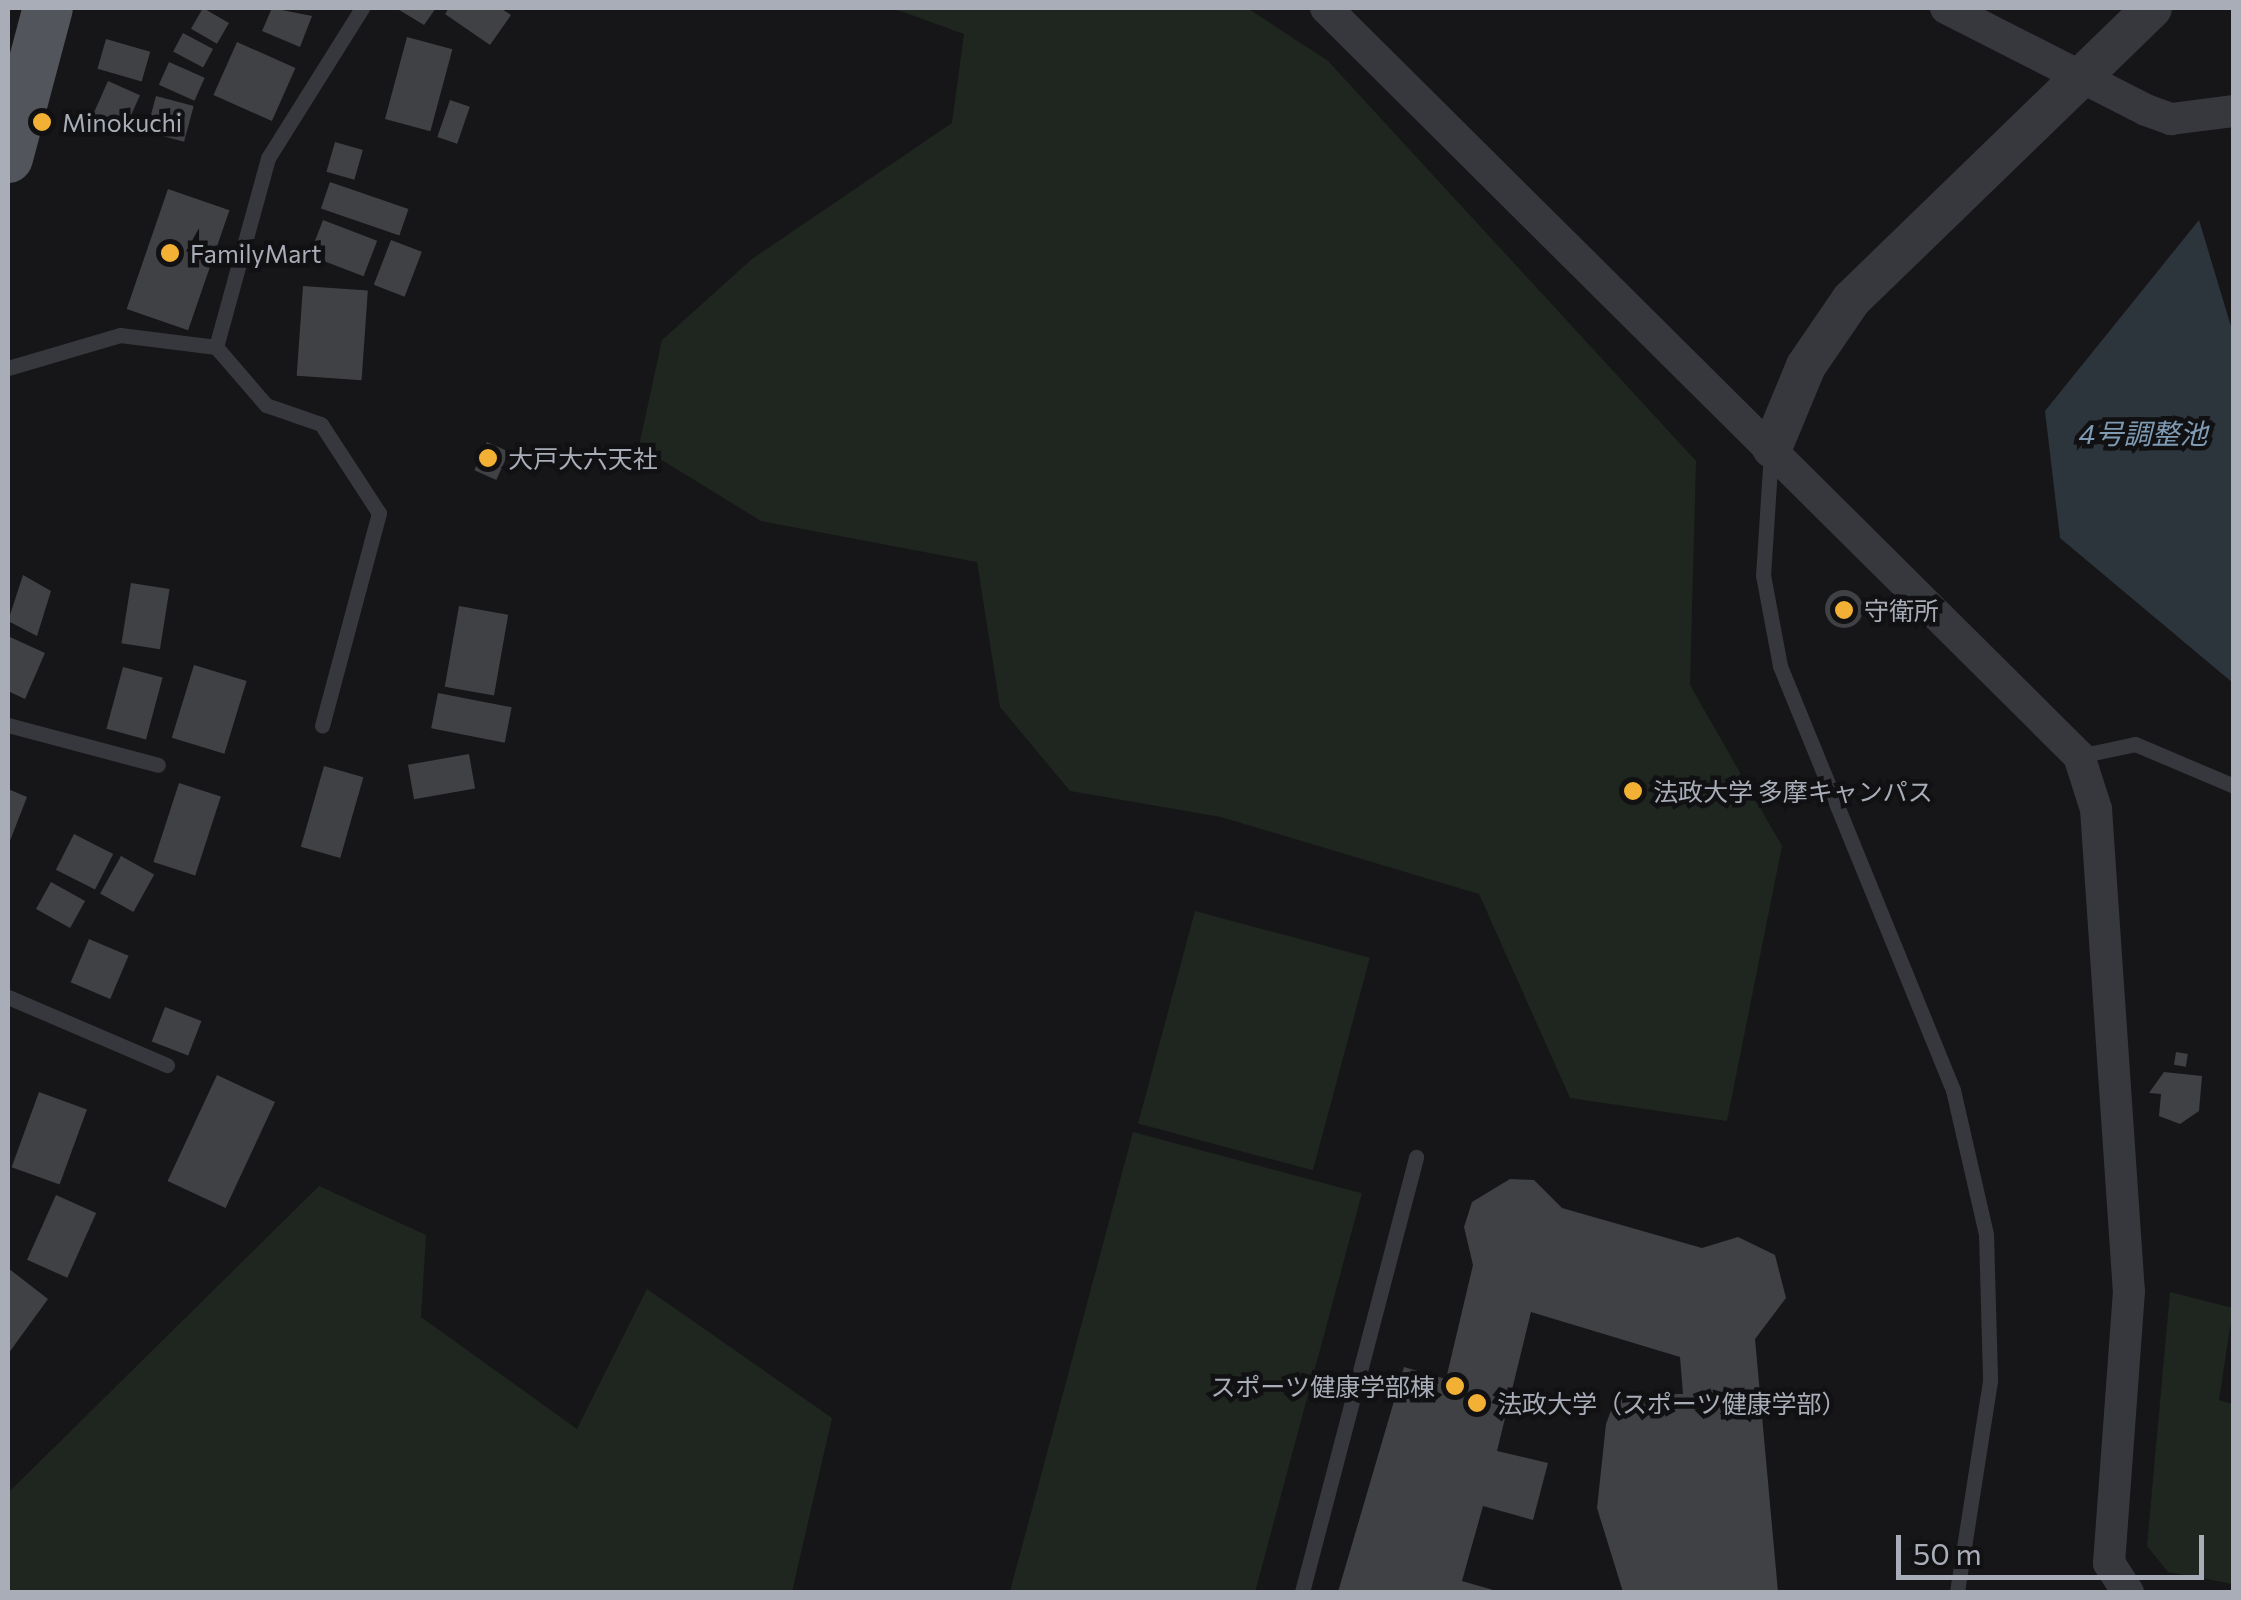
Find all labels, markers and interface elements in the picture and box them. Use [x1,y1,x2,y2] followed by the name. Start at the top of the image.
[62,107,182,137] place label: Minokuchi
[31,111,53,133] marker: Minokuchi
[190,238,321,268] place label: FamilyMart
[159,242,181,264] marker: FamilyMart
[2079,416,2207,450] water label: 4号調整池
[508,443,658,473] place label: 大戸大六天社
[477,447,499,469] marker: 大戸大六天社
[1864,595,1939,625] place label: 守衛所
[1833,599,1855,621] marker: 守衛所
[1653,776,1933,806] place label: 法政大学 多摩キャンパス
[1622,780,1644,802] marker: 法政大学 多摩キャンパス
[1210,1371,1435,1401] place label: スポーツ健康学部棟
[1444,1375,1466,1397] marker: スポーツ健康学部棟
[1497,1388,1847,1418] place label: 法政大学（スポーツ健康学部）
[1466,1392,1488,1414] marker: 法政大学（スポーツ健康学部）
[1901,1515,2208,1577] scale bar
[1913,1534,1982,1571] text: 50 m

